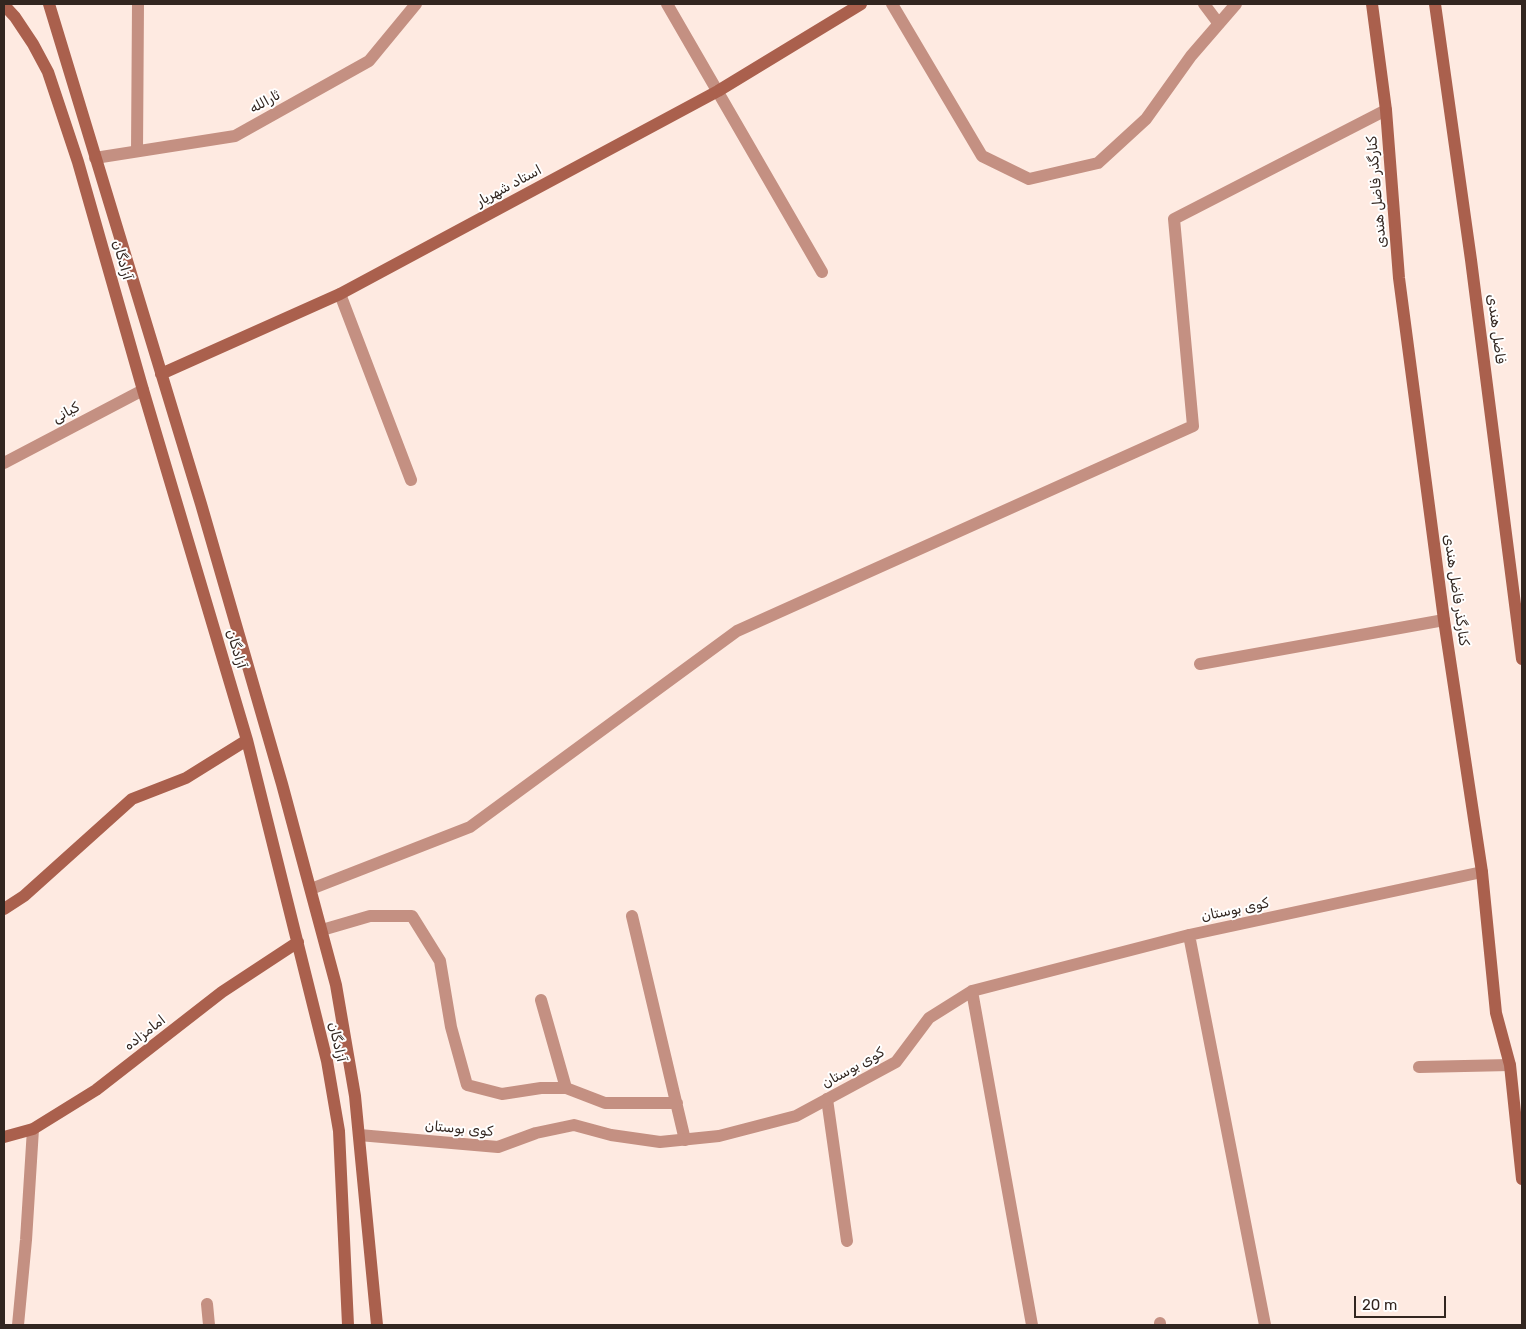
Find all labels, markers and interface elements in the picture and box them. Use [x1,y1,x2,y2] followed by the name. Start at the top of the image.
[247,87,283,117] street label: ثارالله
[1364,135,1390,249] street label: کنارگذر فاضل هندی
[473,162,545,210] street label: استاد شهریار
[108,238,136,282] street label: آزادگان
[1483,293,1509,365] street label: فاضل هندی
[50,399,82,427] street label: کیانی
[1440,533,1472,647] street label: کنارگذر فاضل هندی
[222,627,250,671] street label: آزادگان
[1200,895,1270,925] street label: کوی بوستان
[121,1012,169,1054] street label: امامزاده
[324,1020,350,1064] street label: آزادگان
[819,1044,887,1092] street label: کوی بوستان
[424,1118,494,1140] street label: کوی بوستان
[1356,1286,1448,1318] scale bar
[1362,1296,1397,1314] text: 20 m

